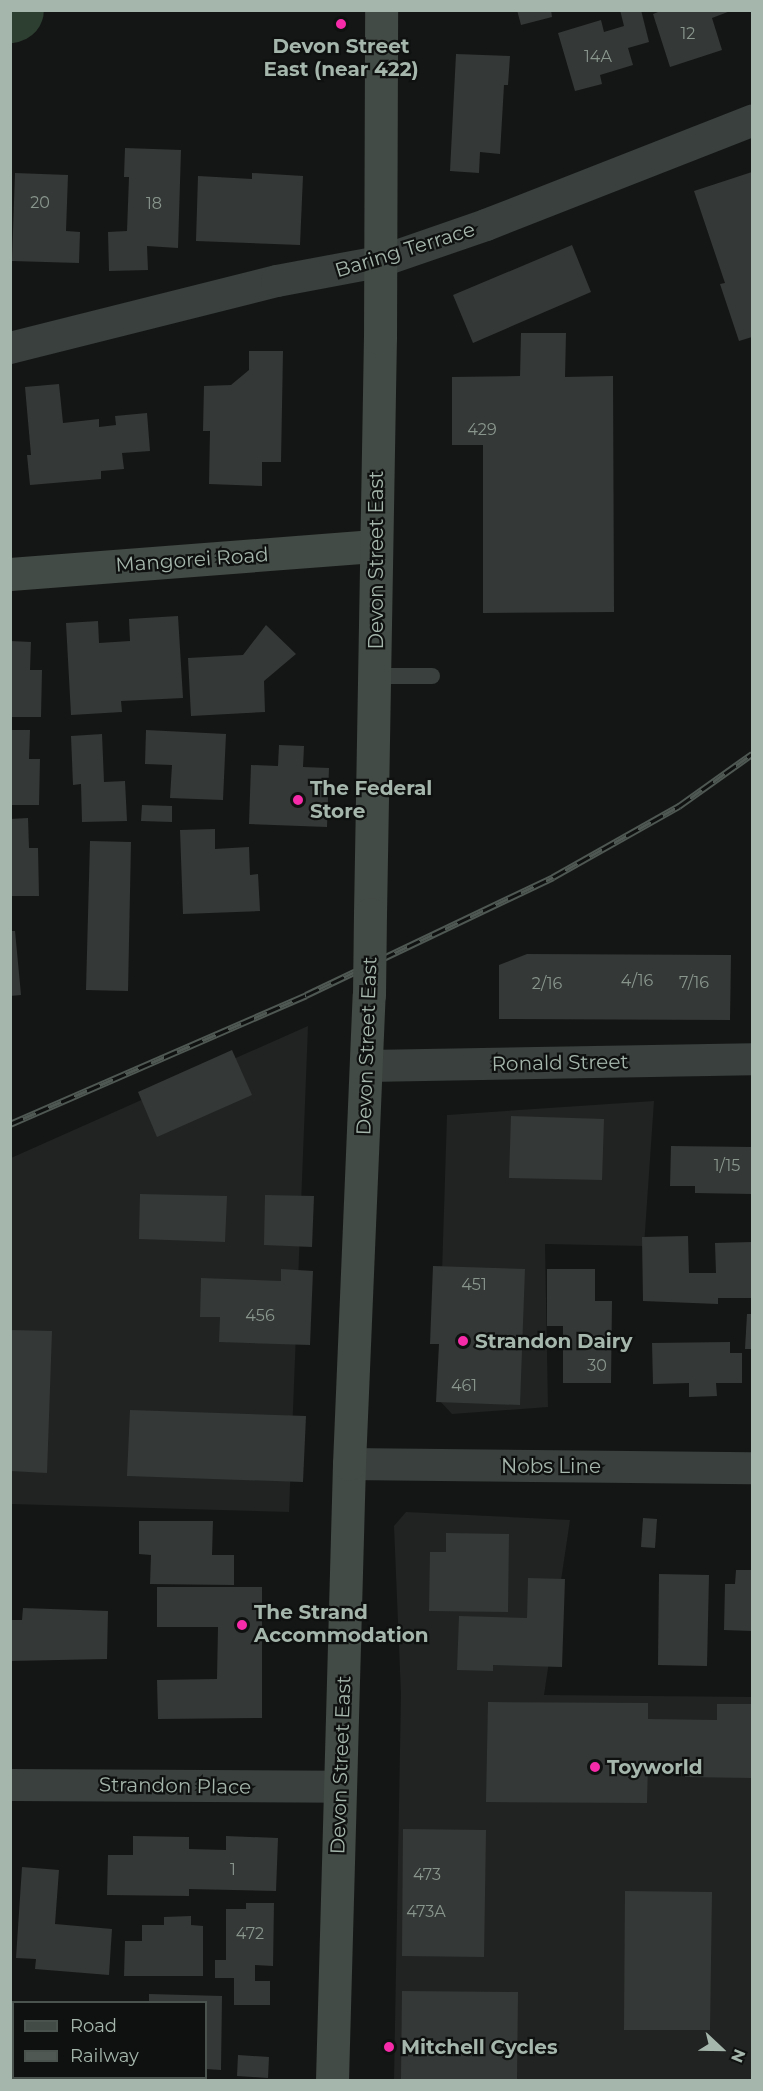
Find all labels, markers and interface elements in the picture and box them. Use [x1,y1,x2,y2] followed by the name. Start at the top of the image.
[334,17,348,31] marker: Devon Street East (near 422)
[681,24,695,44] house number: 12
[263,34,419,81] place label: Devon Street East (near 422)
[584,47,612,67] house number: 14A
[30,193,50,213] house number: 20
[146,194,162,214] house number: 18
[332,217,478,283] street label: Baring Terrace
[467,420,497,440] house number: 429
[364,471,388,649] street label: Devon Street East
[115,543,269,577] street label: Mangorei Road
[310,777,432,824] place label: The Federal Store
[291,793,305,807] marker: The Federal Store
[352,956,382,1136] street label: Devon Street East
[621,971,653,991] house number: 4/16
[679,973,709,993] house number: 7/16
[532,974,562,994] house number: 2/16
[491,1050,629,1076] street label: Ronald Street
[714,1156,740,1176] house number: 1/15
[461,1275,487,1295] house number: 451
[245,1306,275,1326] house number: 456
[475,1329,632,1353] place label: Strandon Dairy
[456,1334,470,1348] marker: Strandon Dairy
[587,1356,607,1376] house number: 30
[451,1376,477,1396] house number: 461
[501,1454,601,1478] street label: Nobs Line
[254,1601,429,1648] place label: The Strand Accommodation
[235,1618,249,1632] marker: The Strand Accommodation
[326,1675,356,1855] street label: Devon Street East
[607,1755,703,1779] place label: Toyworld
[588,1760,602,1774] marker: Toyworld
[99,1773,251,1799] street label: Strandon Place
[230,1860,236,1880] house number: 1
[413,1865,441,1885] house number: 473
[406,1902,446,1922] house number: 473A
[236,1924,264,1944] house number: 472
[12,2001,207,2079] legend
[70,2015,117,2037] text: Road
[691,2019,751,2079] north arrow
[401,2035,558,2059] place label: Mitchell Cycles
[382,2040,396,2054] marker: Mitchell Cycles
[70,2045,139,2067] text: Railway
[727,2046,749,2065] text: N

